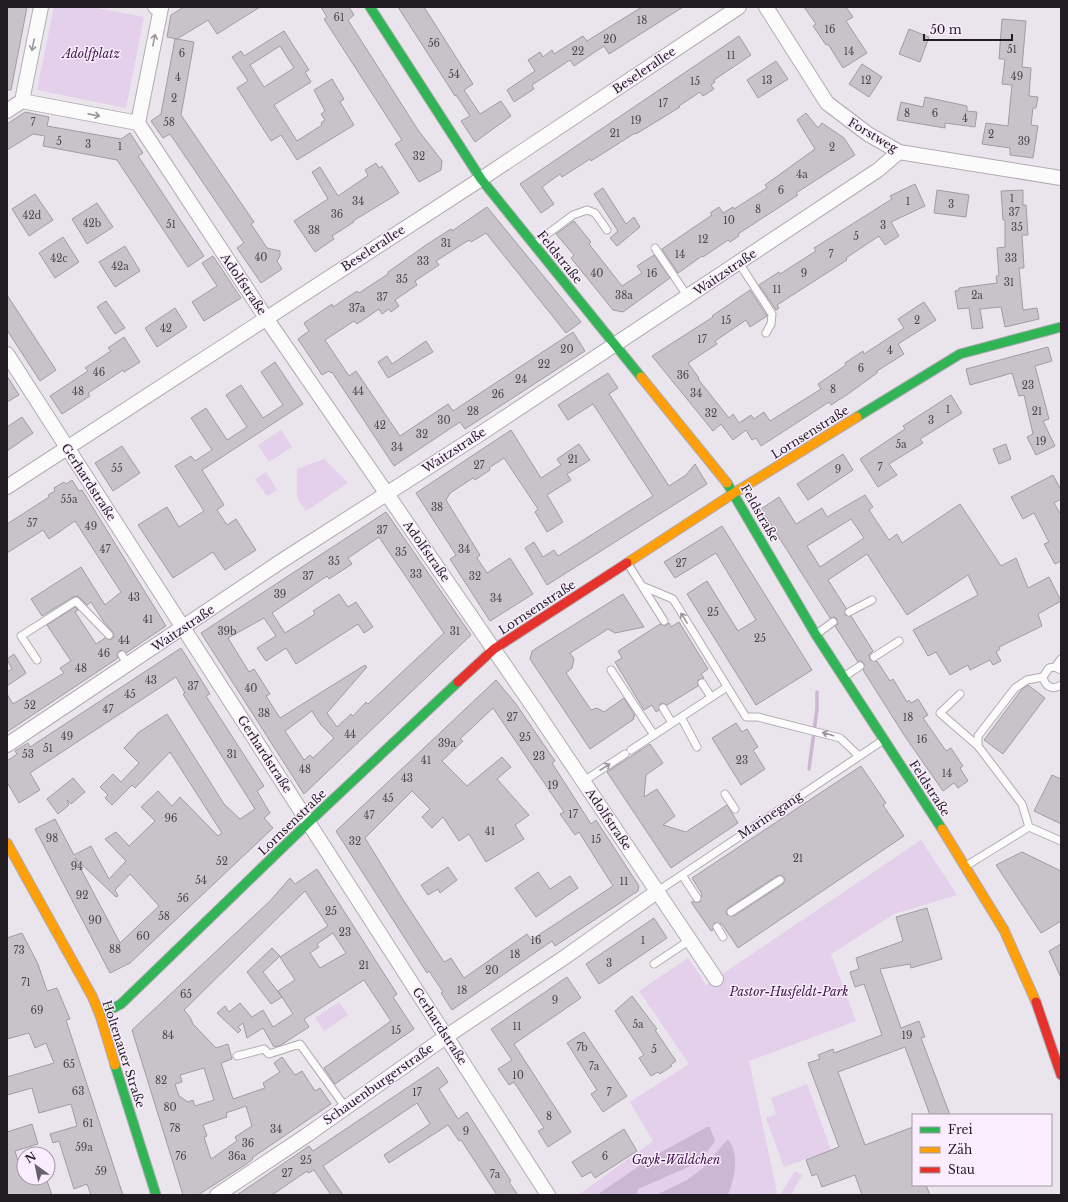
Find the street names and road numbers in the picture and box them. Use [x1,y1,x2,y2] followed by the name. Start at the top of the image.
[610,43,679,97] street label: Beselerallee
[845,114,901,156] street label: Forstweg
[338,222,408,274] street label: Beselerallee
[534,227,586,287] street label: Feldstraße
[690,245,759,299] street label: Waitzstraße
[217,249,270,318] street label: Adolfstraße
[768,402,852,462] street label: Lornsenstraße
[419,424,489,477] street label: Waitzstraße
[58,441,120,524] street label: Gerhardstraße
[738,482,783,545] street label: Feldstraße
[400,517,454,585] street label: Adolfstraße
[496,577,578,637] street label: Lornsenstraße
[148,601,217,655] street label: Waitzstraße
[234,713,296,796] street label: Gerhardstraße
[906,757,954,819] street label: Feldstraße
[582,784,635,853] street label: Adolfstraße
[255,786,329,858] street label: Lornsenstraße
[735,788,806,842] street label: Marinegang
[409,985,471,1068] street label: Gerhardstraße
[100,998,149,1110] street label: Holtenauer Straße
[320,1040,436,1128] street label: Schauenburgerstraße

